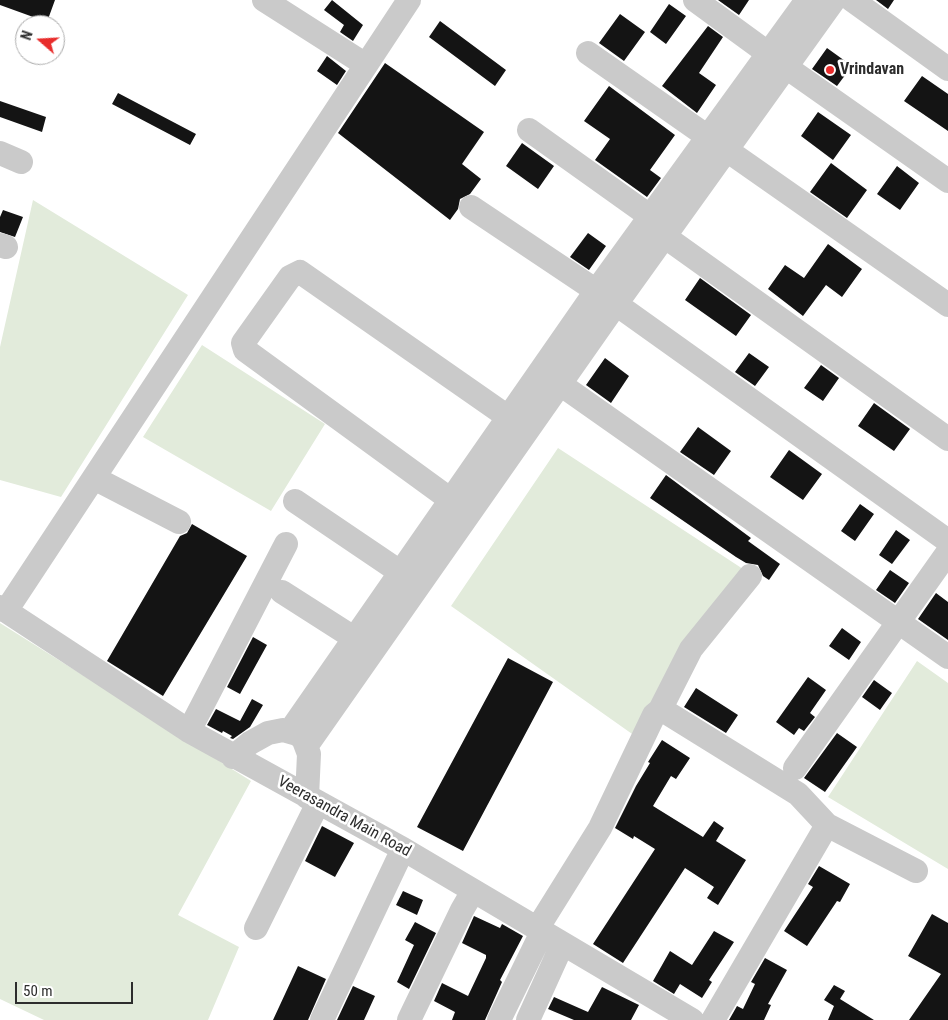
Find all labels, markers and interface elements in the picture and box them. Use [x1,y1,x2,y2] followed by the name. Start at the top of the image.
[15,15,65,65] north arrow
[18,29,36,42] text: N
[840,60,904,80] place label: Vrindavan
[824,64,836,76] marker: Vrindavan
[274,772,414,862] street label: Veerasandra Main Road
[18,972,135,1004] scale bar
[23,982,53,1000] text: 50 m

